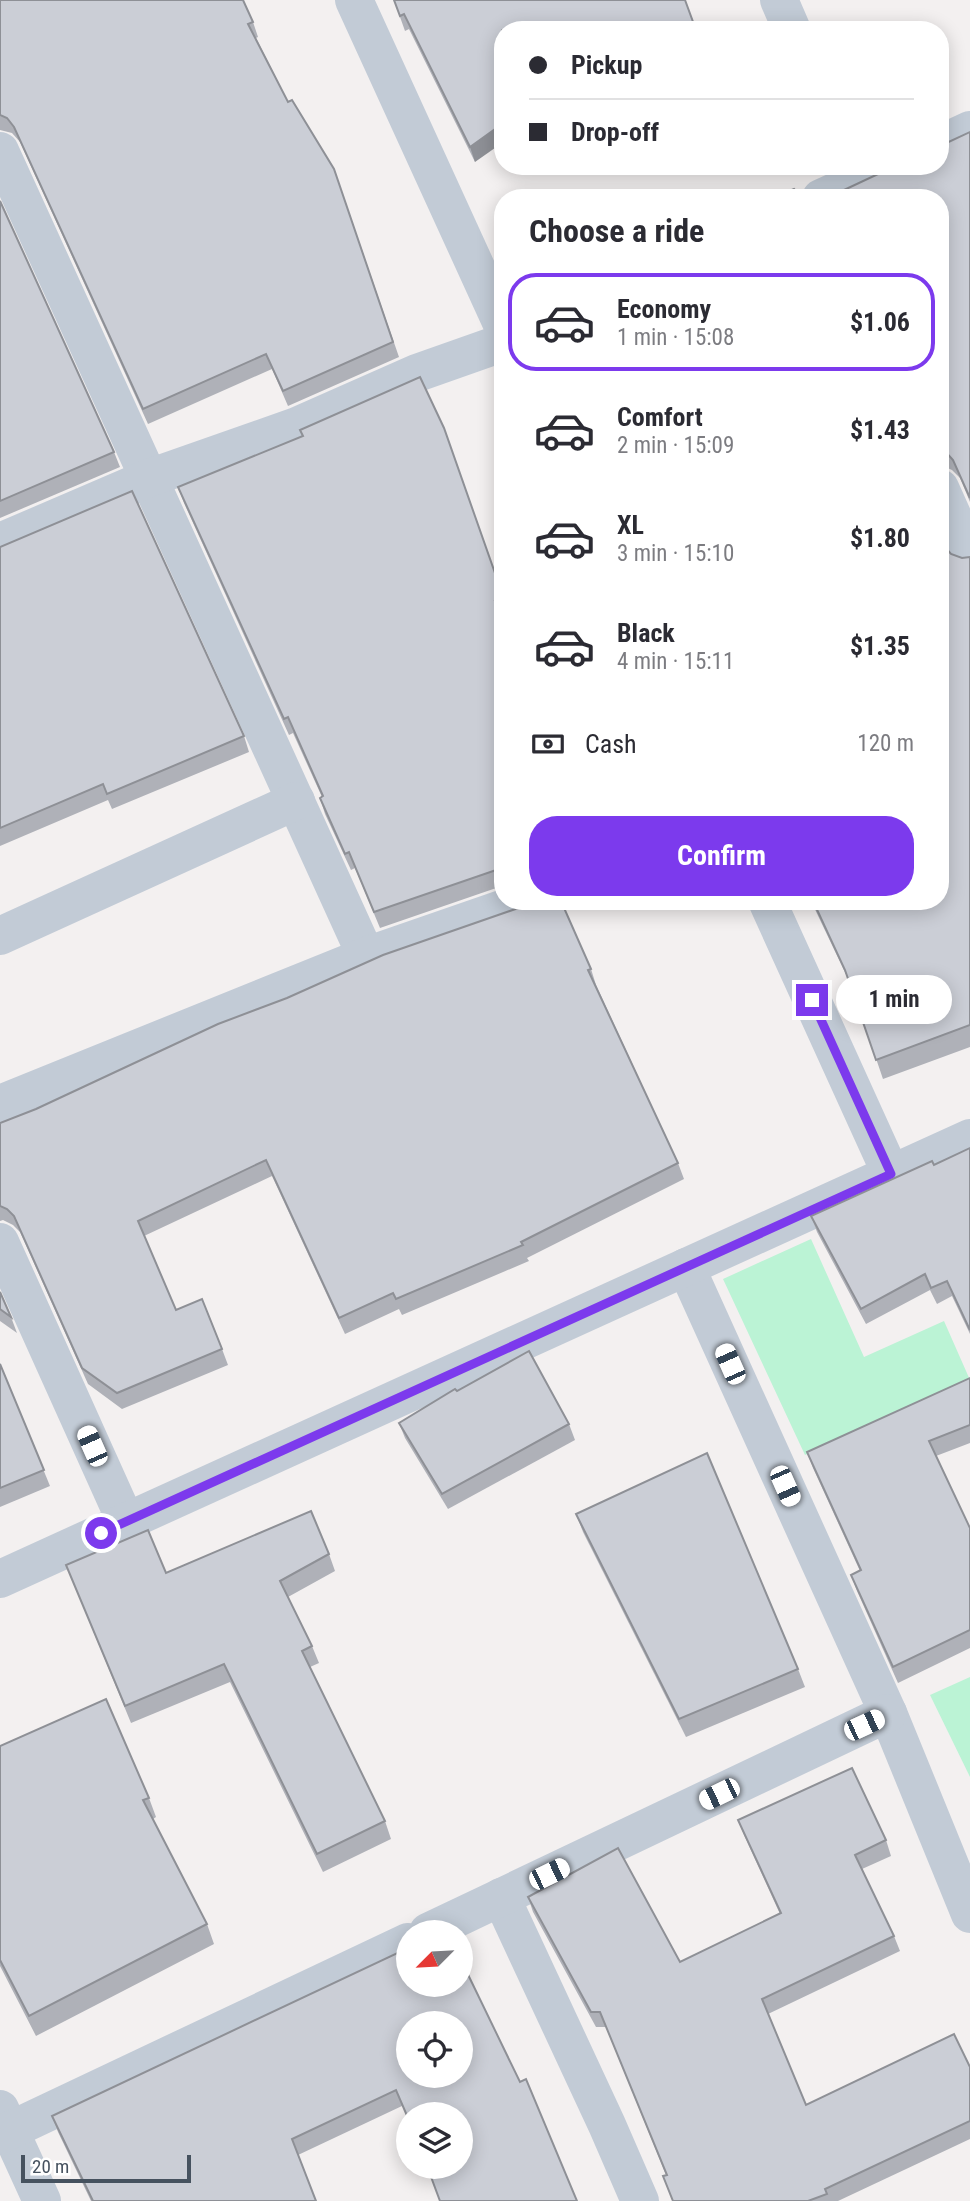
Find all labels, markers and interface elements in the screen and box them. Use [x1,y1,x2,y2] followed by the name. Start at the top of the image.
[571,50,642,80] text: Pickup
[571,117,659,147] text: Drop-off
[529,212,704,250] text: Choose a ride
[533,291,596,354] icon: car
[617,294,711,324] text: Economy
[850,307,910,337] text: $1.06
[617,324,734,351] text: 1 min · 15:08
[533,399,596,462] icon: car
[617,402,703,432] text: Comfort
[850,415,910,445] text: $1.43
[617,432,734,459] text: 2 min · 15:09
[533,507,596,570] icon: car
[617,510,644,540] text: XL
[850,523,910,553] text: $1.80
[617,540,734,567] text: 3 min · 15:10
[533,615,596,678] icon: car
[617,618,675,648] text: Black
[850,631,910,661] text: $1.35
[617,648,734,675] text: 4 min · 15:11
[529,725,567,763] icon: cash
[585,729,637,759] text: Cash
[857,730,914,757] text: 120 m
[529,816,914,896] button: Confirm
[836,976,952,1024] callout: 1 min
[796,984,828,1016] route end
[868,986,920,1013] text: 1 min
[712,1341,749,1387] car
[74,1423,111,1469] car
[767,1463,804,1509] car
[85,1517,117,1549] route start
[841,1707,888,1743] car
[696,1775,743,1813] car
[526,1855,573,1893] car
[396,1920,472,1997] north arrow
[396,1920,473,2179] map controls
[396,2011,473,2088] button: locate
[396,2102,473,2179] button: layers
[21,2152,191,2184] scale bar
[32,2155,69,2178] text: 20 m

